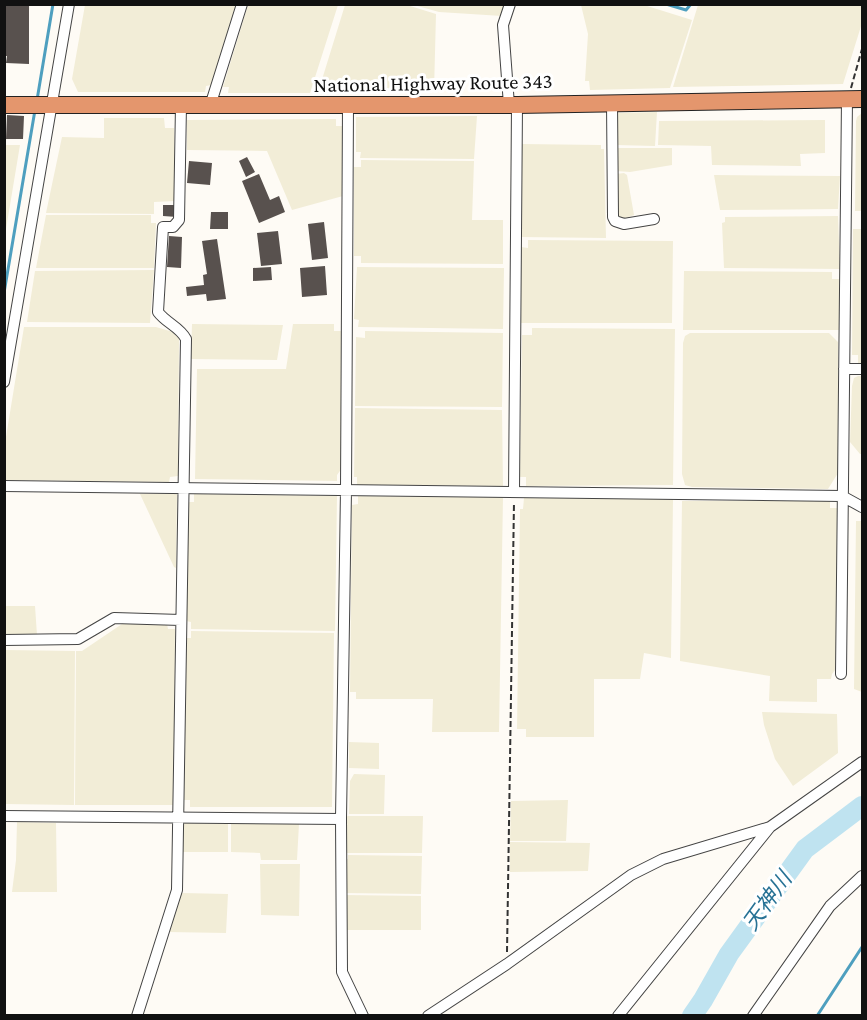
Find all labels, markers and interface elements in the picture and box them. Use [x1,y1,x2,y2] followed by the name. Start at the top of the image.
[313,69,553,97] street label: National Highway Route 343
[737,865,798,935] water label: 天神川

